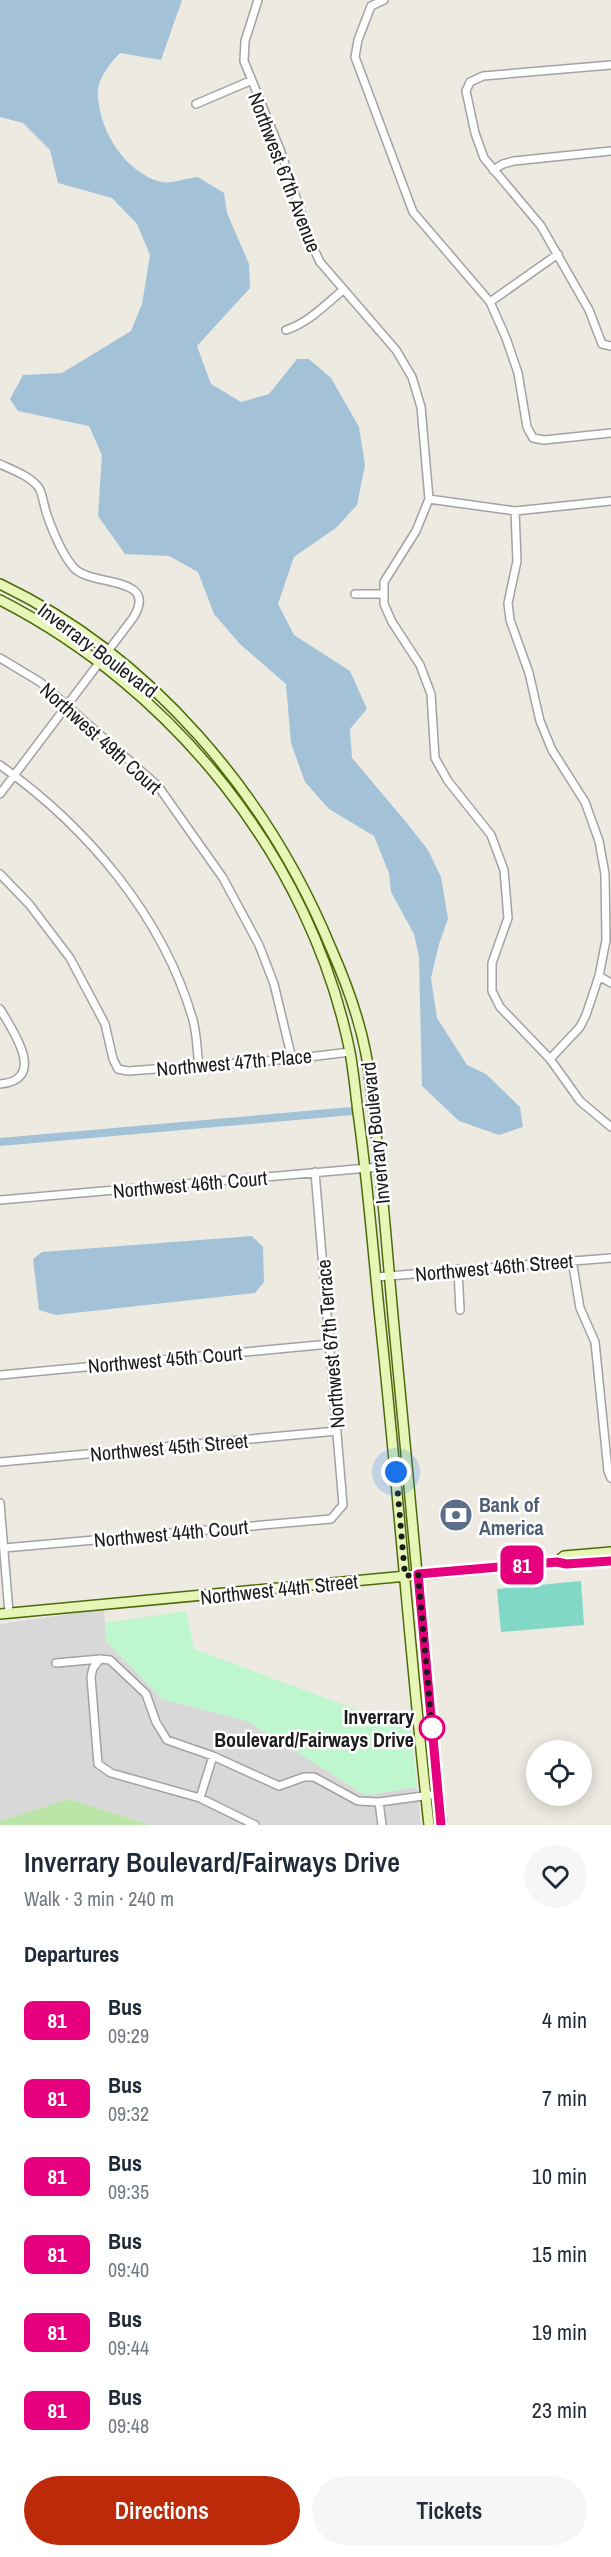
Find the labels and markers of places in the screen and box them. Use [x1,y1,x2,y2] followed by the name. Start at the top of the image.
[479,1491,544,1541] place label: Bank of America
[438,1497,474,1533] bank icon: Bank of America
[214,1703,415,1753] place label: Inverrary Boulevard/Fairways Drive
[419,1715,445,1741] marker: Inverrary Boulevard/Fairways Drive

